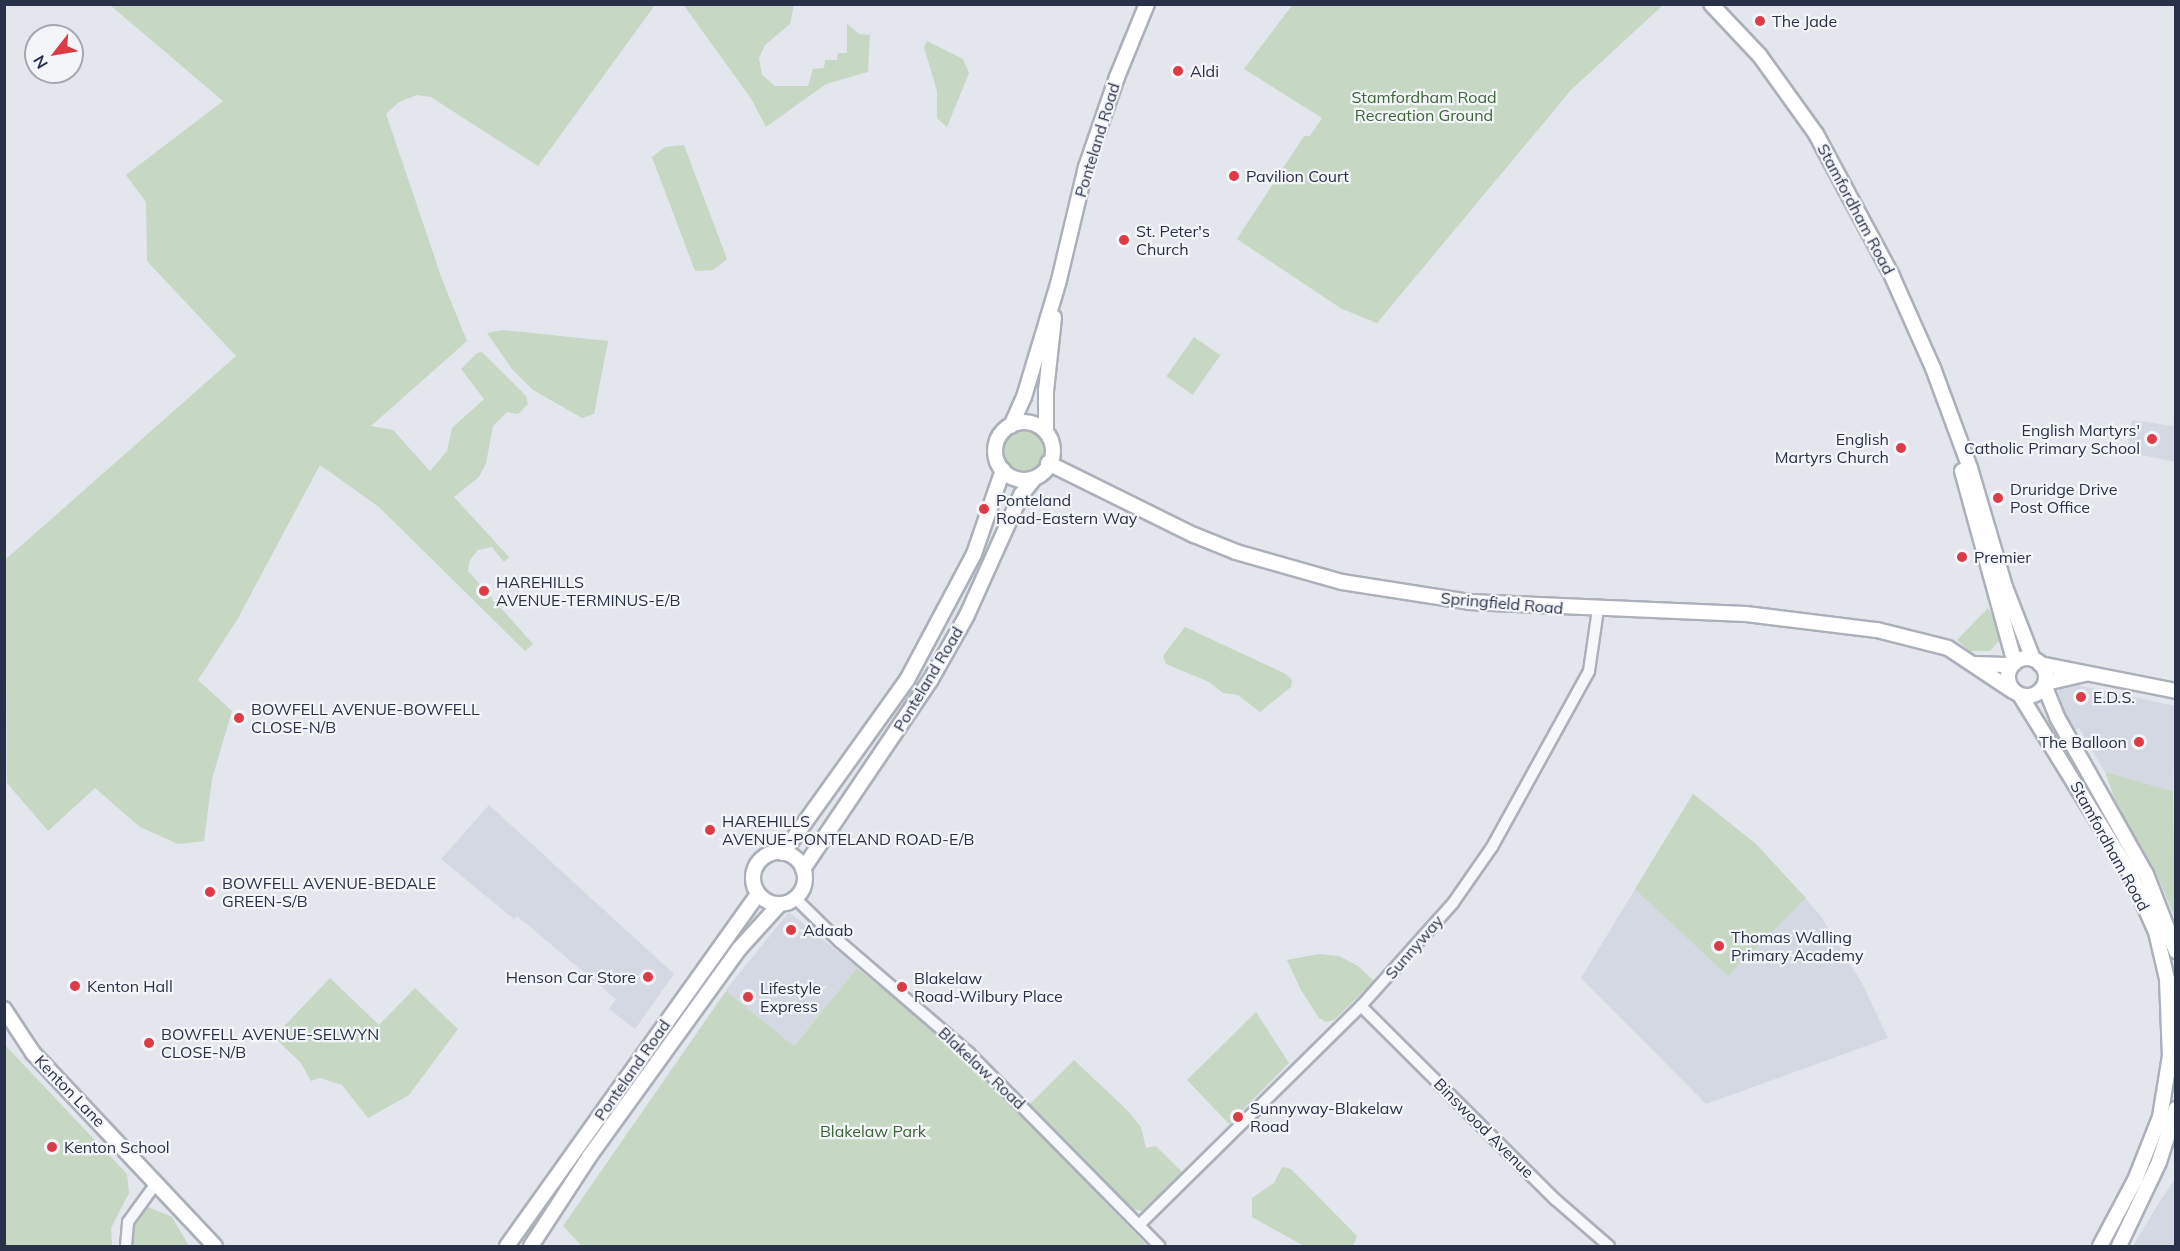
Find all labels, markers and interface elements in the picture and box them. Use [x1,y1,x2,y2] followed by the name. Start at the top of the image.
[1772,11,1837,31] place label: The Jade
[1753,14,1767,28] marker: The Jade
[24,24,84,84] north arrow
[29,52,52,73] text: N
[1190,61,1219,81] place label: Aldi
[1171,64,1185,78] marker: Aldi
[1070,80,1124,200] street label: Ponteland Road
[1351,87,1497,125] park label: Stamfordham Road Recreation Ground
[1813,140,1899,278] street label: Stamfordham Road
[1246,166,1349,186] place label: Pavilion Court
[1227,169,1241,183] marker: Pavilion Court
[1136,221,1210,259] place label: St. Peter's Church
[1117,233,1131,247] marker: St. Peter's Church
[1964,420,2140,458] place label: English Martyrs' Catholic Primary School
[1775,429,1889,467] place label: English Martyrs Church
[2145,432,2159,446] marker: English Martyrs' Catholic Primary School
[1894,441,1908,455] marker: English Martyrs Church
[2010,479,2117,517] place label: Druridge Drive Post Office
[996,490,1137,528] place label: Ponteland Road-Eastern Way
[1991,491,2005,505] marker: Druridge Drive Post Office
[977,502,991,516] marker: Ponteland Road-Eastern Way
[1974,547,2031,567] place label: Premier
[1955,550,1969,564] marker: Premier
[496,572,681,610] place label: HAREHILLS AVENUE-TERMINUS-E/B
[477,584,491,598] marker: HAREHILLS AVENUE-TERMINUS-E/B
[1440,588,1564,618] street label: Springfield Road
[889,623,967,735] street label: Ponteland Road
[2093,687,2135,707] place label: E.D.S.
[2074,690,2088,704] marker: E.D.S.
[251,699,480,737] place label: BOWFELL AVENUE-BOWFELL CLOSE-N/B
[232,711,246,725] marker: BOWFELL AVENUE-BOWFELL CLOSE-N/B
[2039,732,2127,752] place label: The Balloon
[2132,735,2146,749] marker: The Balloon
[2066,778,2154,914] street label: Stamfordham Road
[722,811,974,849] place label: HAREHILLS AVENUE-PONTELAND ROAD-E/B
[703,823,717,837] marker: HAREHILLS AVENUE-PONTELAND ROAD-E/B
[222,873,436,911] place label: BOWFELL AVENUE-BEDALE GREEN-S/B
[203,885,217,899] marker: BOWFELL AVENUE-BEDALE GREEN-S/B
[1381,911,1447,983] street label: Sunnyway
[803,920,853,940] place label: Adaab
[784,923,798,937] marker: Adaab
[1731,927,1863,965] place label: Thomas Walling Primary Academy
[1712,939,1726,953] marker: Thomas Walling Primary Academy
[506,967,636,987] place label: Henson Car Store
[914,968,1063,1006] place label: Blakelaw Road-Wilbury Place
[641,970,655,984] marker: Henson Car Store
[87,976,173,996] place label: Kenton Hall
[760,978,821,1016] place label: Lifestyle Express
[68,979,82,993] marker: Kenton Hall
[895,980,909,994] marker: Blakelaw Road-Wilbury Place
[741,990,755,1004] marker: Lifestyle Express
[590,1016,674,1124] street label: Ponteland Road
[935,1023,1029,1113] street label: Blakelaw Road
[161,1024,379,1062] place label: BOWFELL AVENUE-SELWYN CLOSE-N/B
[142,1036,156,1050] marker: BOWFELL AVENUE-SELWYN CLOSE-N/B
[31,1051,109,1131] street label: Kenton Lane
[1430,1074,1538,1182] street label: Binswood Avenue
[1250,1098,1403,1136] place label: Sunnyway-Blakelaw Road
[1231,1110,1245,1124] marker: Sunnyway-Blakelaw Road
[820,1121,926,1141] park label: Blakelaw Park
[64,1137,170,1157] place label: Kenton School
[45,1140,59,1154] marker: Kenton School

